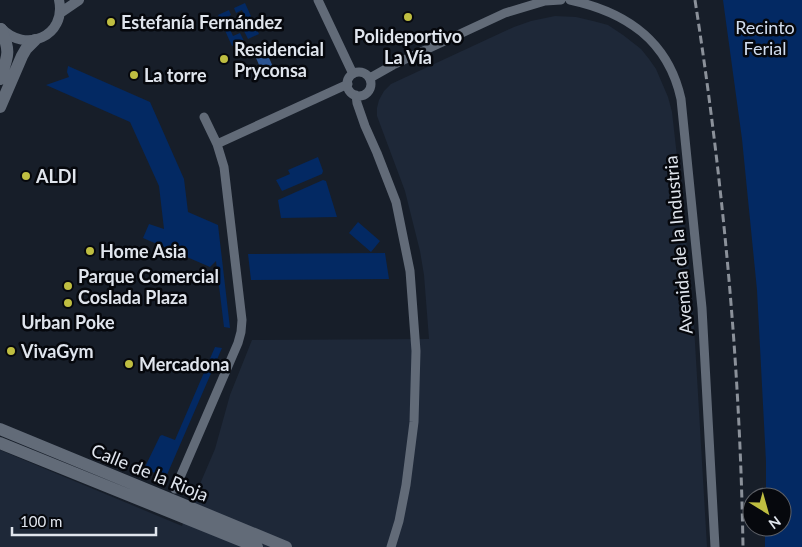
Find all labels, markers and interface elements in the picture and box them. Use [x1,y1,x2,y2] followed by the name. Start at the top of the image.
[121,11,282,33] place label: Estefanía Fernández
[402,11,414,23] marker: Polideportivo La Vía
[105,16,117,28] marker: Estefanía Fernández
[735,16,795,59] park label: Recinto Ferial
[354,25,462,68] place label: Polideportivo La Vía
[234,38,324,81] place label: Residencial Pryconsa
[218,53,230,65] marker: Residencial Pryconsa
[144,64,207,86] place label: La torre
[128,69,140,81] marker: La torre
[659,155,697,335] street label: Avenida de la Industria
[35,165,77,187] place label: ALDI
[20,170,32,182] marker: ALDI
[100,240,187,262] place label: Home Asia
[84,245,96,257] marker: Home Asia
[78,265,219,308] place label: Parque Comercial Coslada Plaza
[62,280,74,292] marker: Parque Comercial Coslada Plaza
[62,297,74,309] marker: Urban Poke
[21,311,115,333] place label: Urban Poke
[20,340,94,362] place label: VivaGym
[5,345,17,357] marker: VivaGym
[139,353,229,375] place label: Mercadona
[123,358,135,370] marker: Mercadona
[88,438,212,506] street label: Calle de la Rioja
[742,487,792,537] north arrow
[12,504,156,536] scale bar
[20,512,62,530] text: 100 m
[766,513,785,533] text: N

